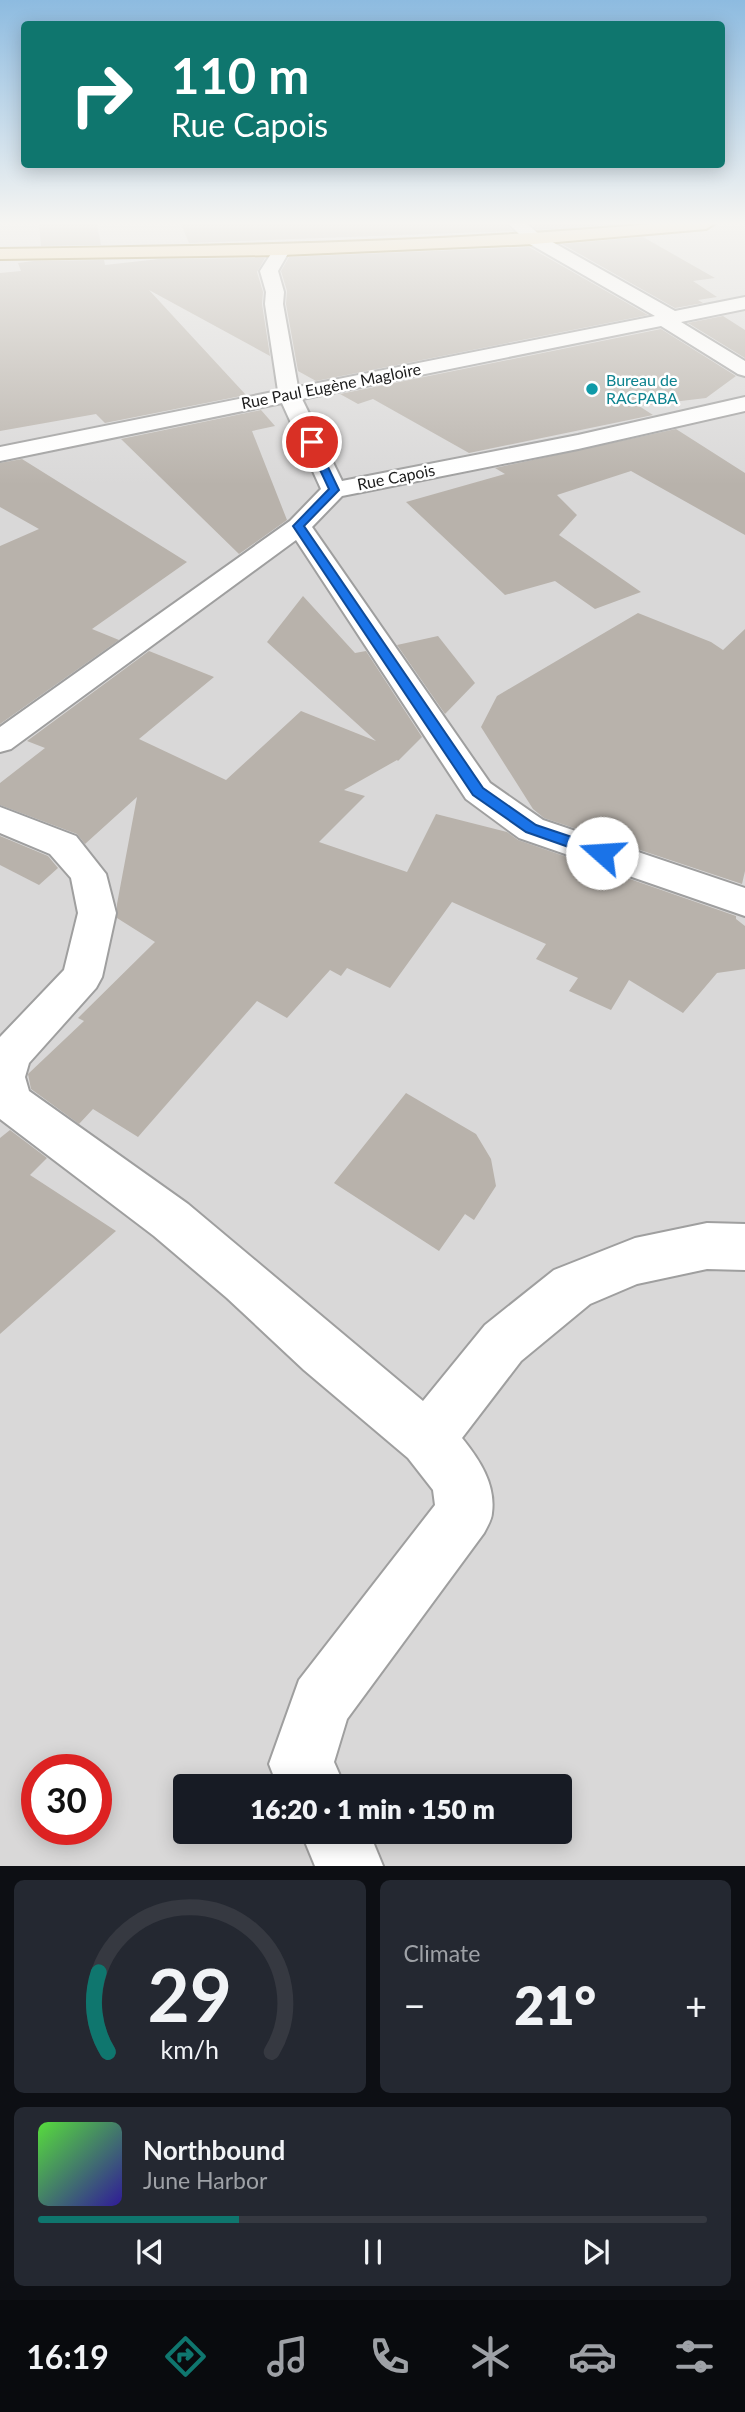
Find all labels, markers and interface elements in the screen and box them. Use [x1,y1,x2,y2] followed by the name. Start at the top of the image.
[171,46,309,104] text: 110 m
[56,49,147,140] icon: right
[171,105,328,144] text: Rue Capois
[239,359,422,412] street label: Rue Paul Eugène Magloire
[606,370,678,407] place label: Bureau de RACPABA
[584,381,600,397] marker: Bureau de RACPABA
[282,412,342,472] pin
[293,423,331,461] icon: arrive
[356,460,436,493] street label: Rue Capois
[565,816,639,890] position arrow
[21,1754,112,1845] speed limit sign: 30
[250,1793,495,1825] text: 16:20 · 1 min · 150 m
[404,1939,480,1967] text: Climate
[148,1951,232,2039] text: 29
[514,1974,596,2036] text: 21°
[404,1982,426,2028] text: −
[685,1982,707,2028] text: +
[160,2034,219,2064] text: km/h
[143,2134,285,2166] text: Northbound
[143,2166,267,2194] text: June Harbor
[131,2233,169,2271] icon: previous
[354,2233,392,2271] icon: pause
[577,2233,615,2271] icon: next
[161,2332,210,2381] icon: directions
[263,2332,312,2381] icon: music
[365,2332,414,2381] icon: phone
[466,2332,515,2381] icon: climate
[568,2332,617,2381] icon: car
[670,2332,719,2381] icon: filters
[26,2337,109,2376] text: 16:19

